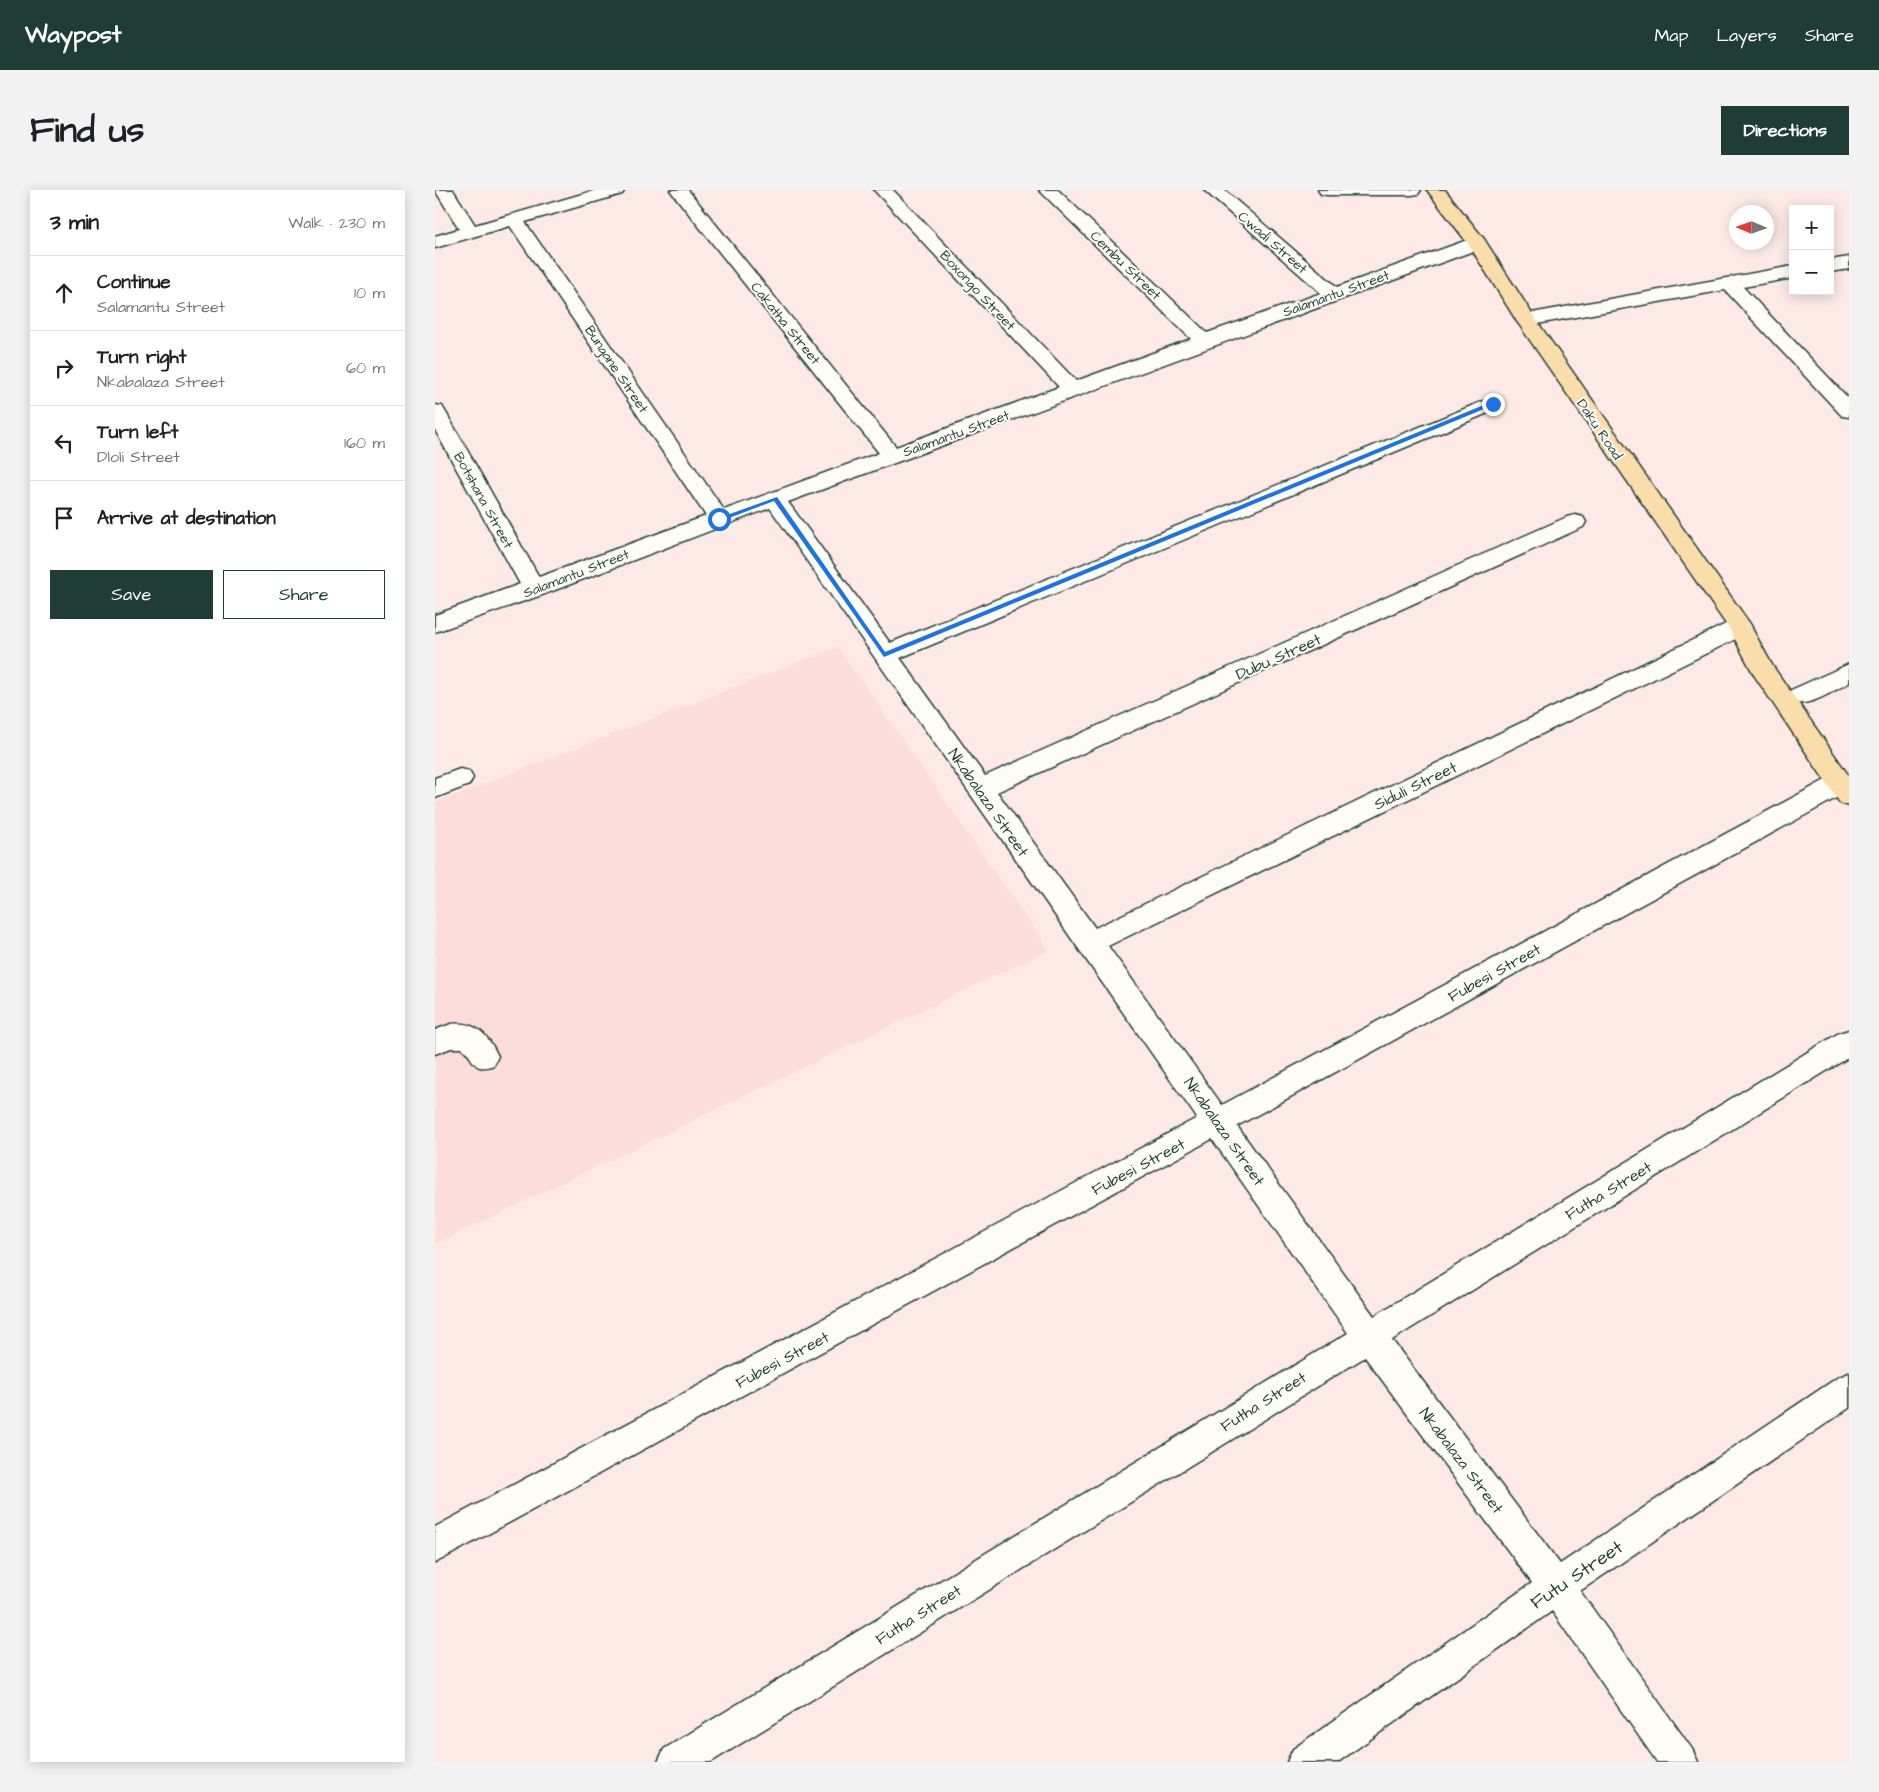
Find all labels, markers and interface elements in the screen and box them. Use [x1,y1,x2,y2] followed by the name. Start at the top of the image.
[25,18,122,52] text: Waypost
[1654,23,1688,48] text: Map
[1716,23,1777,48] text: Layers
[1805,23,1854,48] text: Share
[30,106,144,155] text: Find us
[1721,106,1849,155] button: Directions
[1729,205,1774,250] north arrow
[1789,205,1834,295] map controls
[1789,205,1834,250] button: +
[1233,207,1312,279] street label: Cwadi Street
[50,208,99,237] text: 3 min
[288,212,385,234] text: Walk · 230 m
[1085,227,1166,305] street label: Cembu Street
[935,246,1020,335] street label: Boxongo Street
[1789,250,1834,295] button: −
[1280,265,1393,322] street label: Salamantu Street
[97,269,171,296] text: Continue
[746,278,825,370] street label: Cakatha Street
[50,279,78,307] icon: ahead
[354,282,385,304] text: 10 m
[97,296,225,318] text: Salamantu Street
[579,322,653,418] street label: Bungane Street
[97,344,186,371] text: Turn right
[50,354,78,382] icon: right
[346,357,385,379] text: 60 m
[97,371,225,393] text: Nkabalaza Street
[1482,393,1505,416] route end
[1571,395,1627,464] street label: Daku Road
[900,405,1013,462] street label: Salamantu Street
[97,419,178,446] text: Turn left
[50,429,78,457] icon: left
[344,432,385,454] text: 160 m
[97,446,180,468] text: Dloli Street
[448,449,518,553] street label: Botshana Street
[50,504,78,532] icon: arrive
[97,505,276,532] text: Arrive at destination
[708,508,731,531] route start
[520,544,633,603] street label: Salamantu Street
[50,570,213,619] button: Save
[223,570,385,619] button: Share
[1232,628,1325,686] street label: Dubu Street
[943,744,1034,862] street label: Nkabalaza Street
[1370,756,1461,815] street label: Siduli Street
[1444,938,1545,1007] street label: Fubesi Street
[1179,1073,1270,1191] street label: Nkabalaza Street
[1088,1133,1190,1201] street label: Fubesi Street
[1561,1156,1656,1225] street label: Futha Street
[732,1326,834,1394] street label: Fubesi Street
[1216,1366,1311,1437] street label: Futha Street
[1414,1403,1509,1519] street label: Nkabalaza Street
[1525,1534,1629,1616] street label: Futu Street
[871,1579,966,1650] street label: Futha Street

